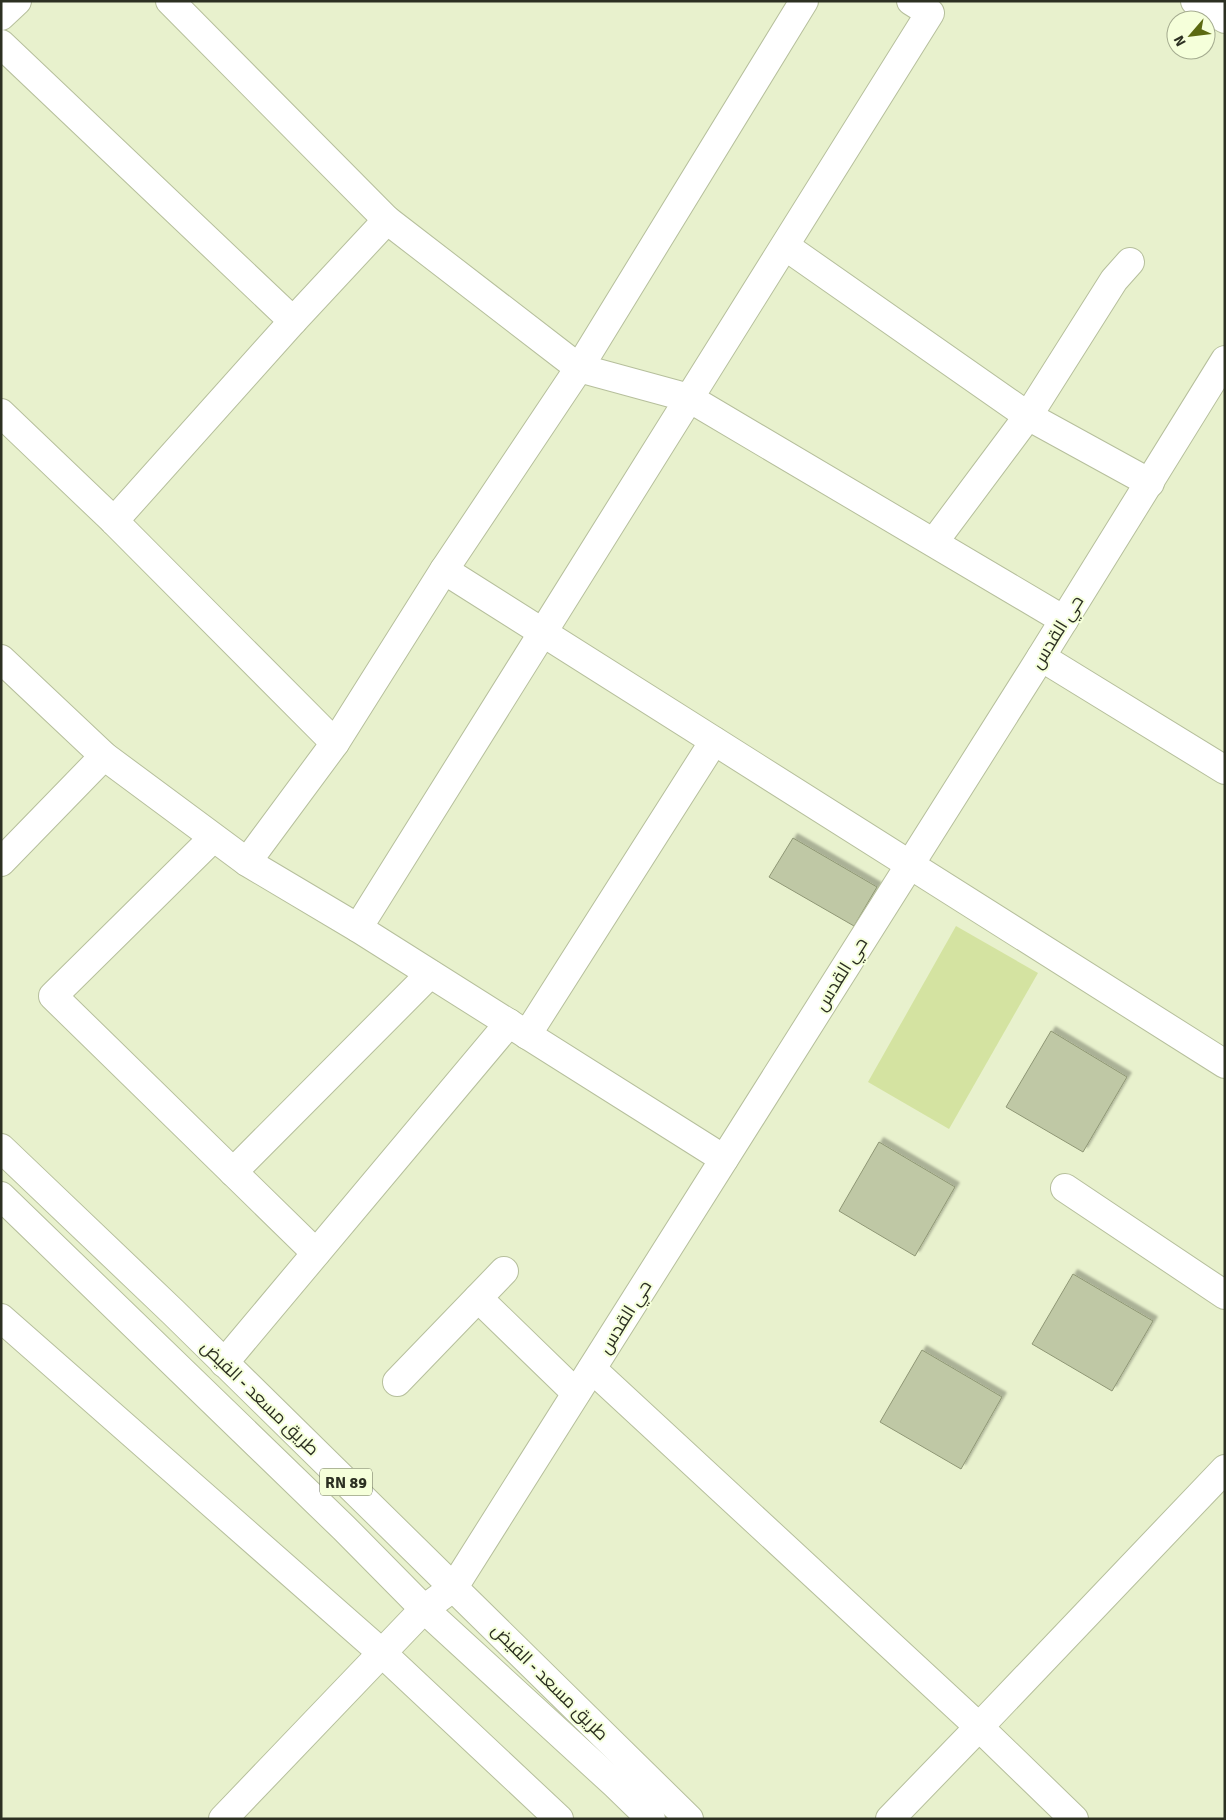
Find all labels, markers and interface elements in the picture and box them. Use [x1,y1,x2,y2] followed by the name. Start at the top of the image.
[1166,10,1216,60] north arrow
[1170,33,1190,49] text: N
[1026,591,1091,674] street label: حي القدس
[810,933,875,1016] street label: حي القدس
[594,1276,659,1359] street label: حي القدس
[196,1336,324,1461] street label: طريق مسعد - الفيض
[320,1468,372,1495] road number: RN 89
[486,1619,613,1746] street label: طريق مسعد - الفيض

